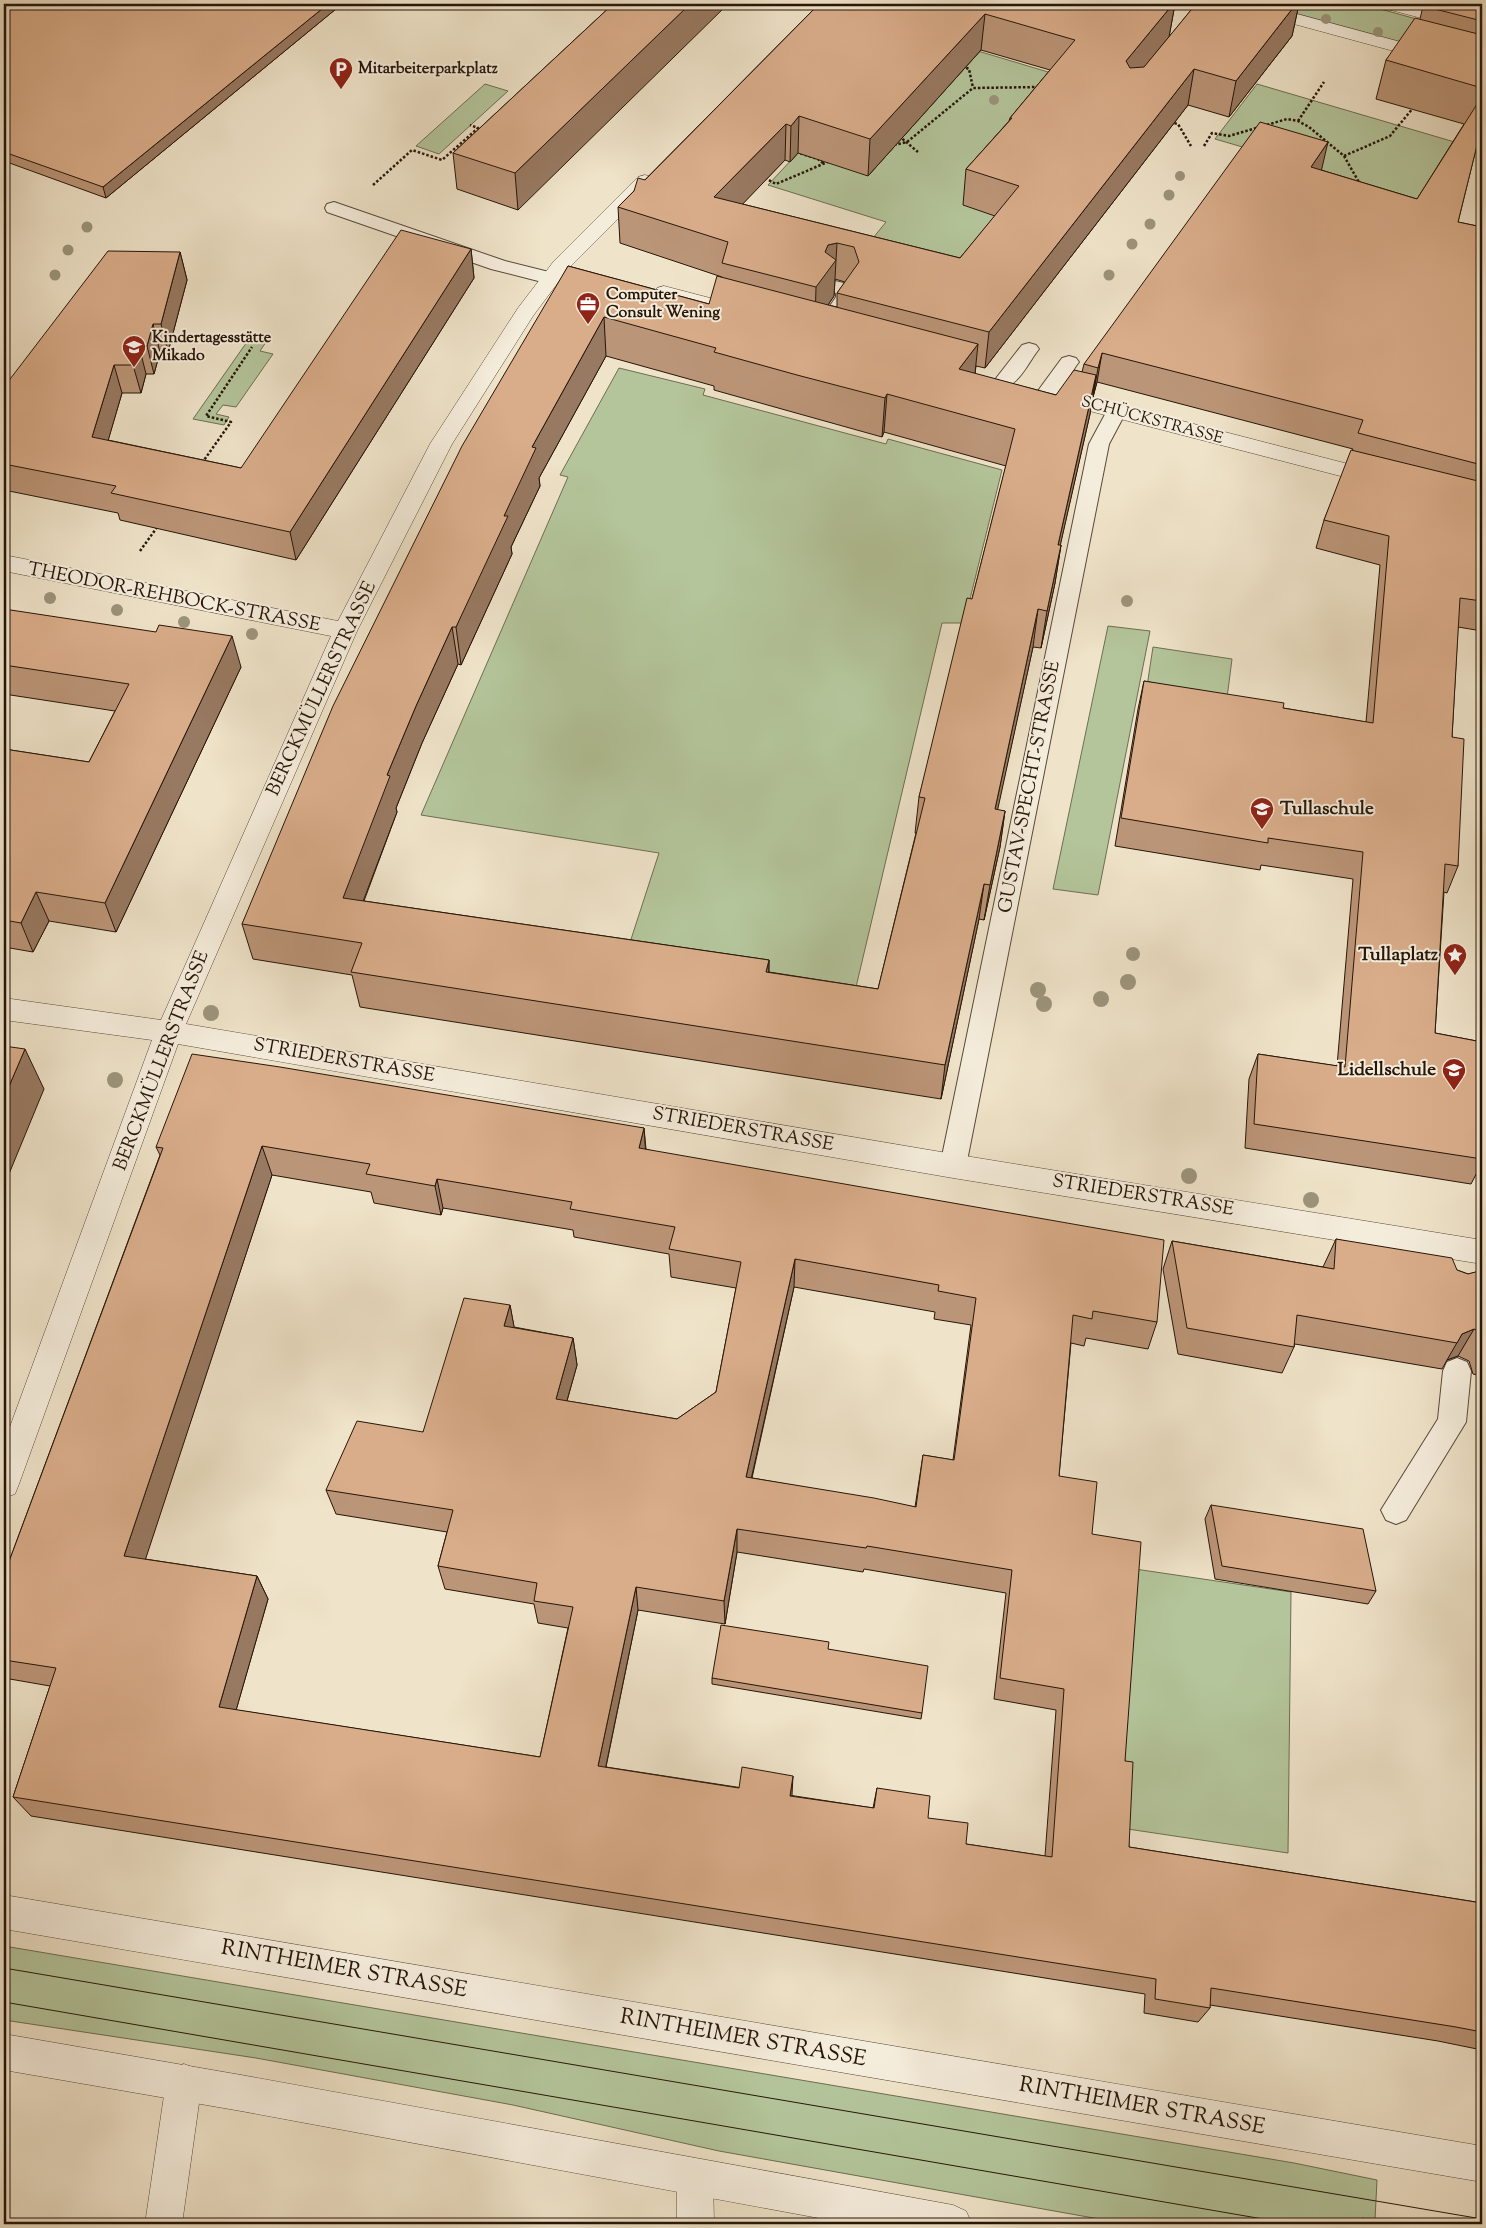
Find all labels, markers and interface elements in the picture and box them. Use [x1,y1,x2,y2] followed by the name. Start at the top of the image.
[328,56,354,90] parking icon: Mitarbeiterparkplatz
[358,58,498,81] place label: Mitarbeiterparkplatz
[606,284,720,325] place label: Computer Consult Wening
[575,291,601,325] office icon: Computer Consult Wening
[152,327,272,368] place label: Kindertagesstätte Mikado
[121,334,147,368] school or university icon: Kindertagesstätte Mikado
[1078,391,1226,451] street label: SCHÜCKSTRASSE
[25,556,323,640] street label: THEODOR-REHBOCK-STRASSE
[260,577,384,801] street label: BERCKMÜLLERSTRASSE
[992,658,1068,915] street label: GUSTAV-SPECHT-STRASSE
[1249,796,1275,830] school or university icon: Tullaschule
[1280,796,1374,823] place label: Tullaschule
[1358,942,1438,969] place label: Tullaplatz
[1442,942,1468,976] place icon: Tullaplatz
[107,946,217,1175] street label: BERCKMÜLLERSTRASSE
[251,1032,437,1090] street label: STRIEDERSTRASSE
[1338,1057,1436,1084] place label: Lidellschule
[1441,1057,1467,1091] school or university icon: Lidellschule
[650,1101,836,1159] street label: STRIEDERSTRASSE
[1050,1168,1236,1224] street label: STRIEDERSTRASSE
[218,1933,470,2007] street label: RINTHEIMER STRASSE
[617,2002,869,2076] street label: RINTHEIMER STRASSE
[1016,2070,1268,2144] street label: RINTHEIMER STRASSE

